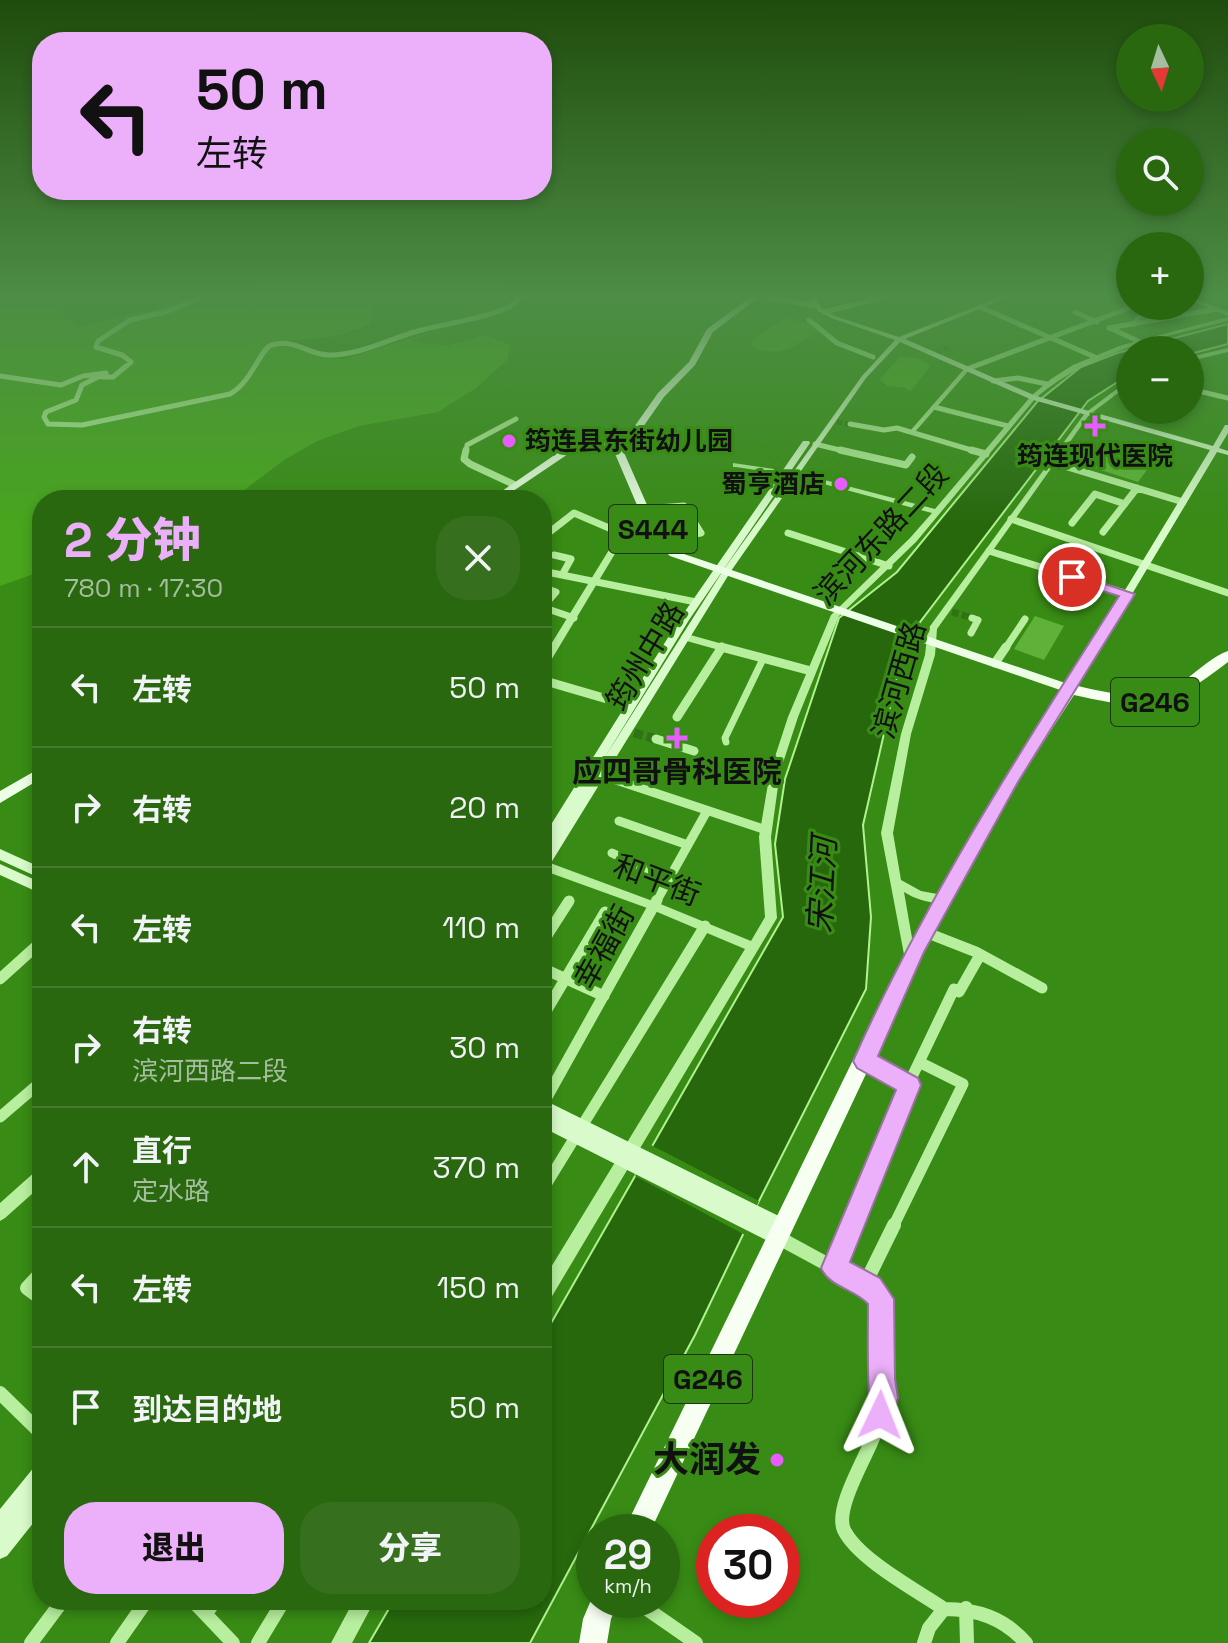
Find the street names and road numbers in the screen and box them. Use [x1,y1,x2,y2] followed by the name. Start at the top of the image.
[805,455,957,613] street label: 滨河东路二段
[609,505,697,553] road number: S444
[597,595,693,717] street label: 筠州中路
[864,617,934,743] street label: 滨河西路
[1111,678,1199,726] road number: G246
[608,846,706,914] street label: 和平街
[565,898,643,996] street label: 幸福街
[664,1355,752,1403] road number: G246

